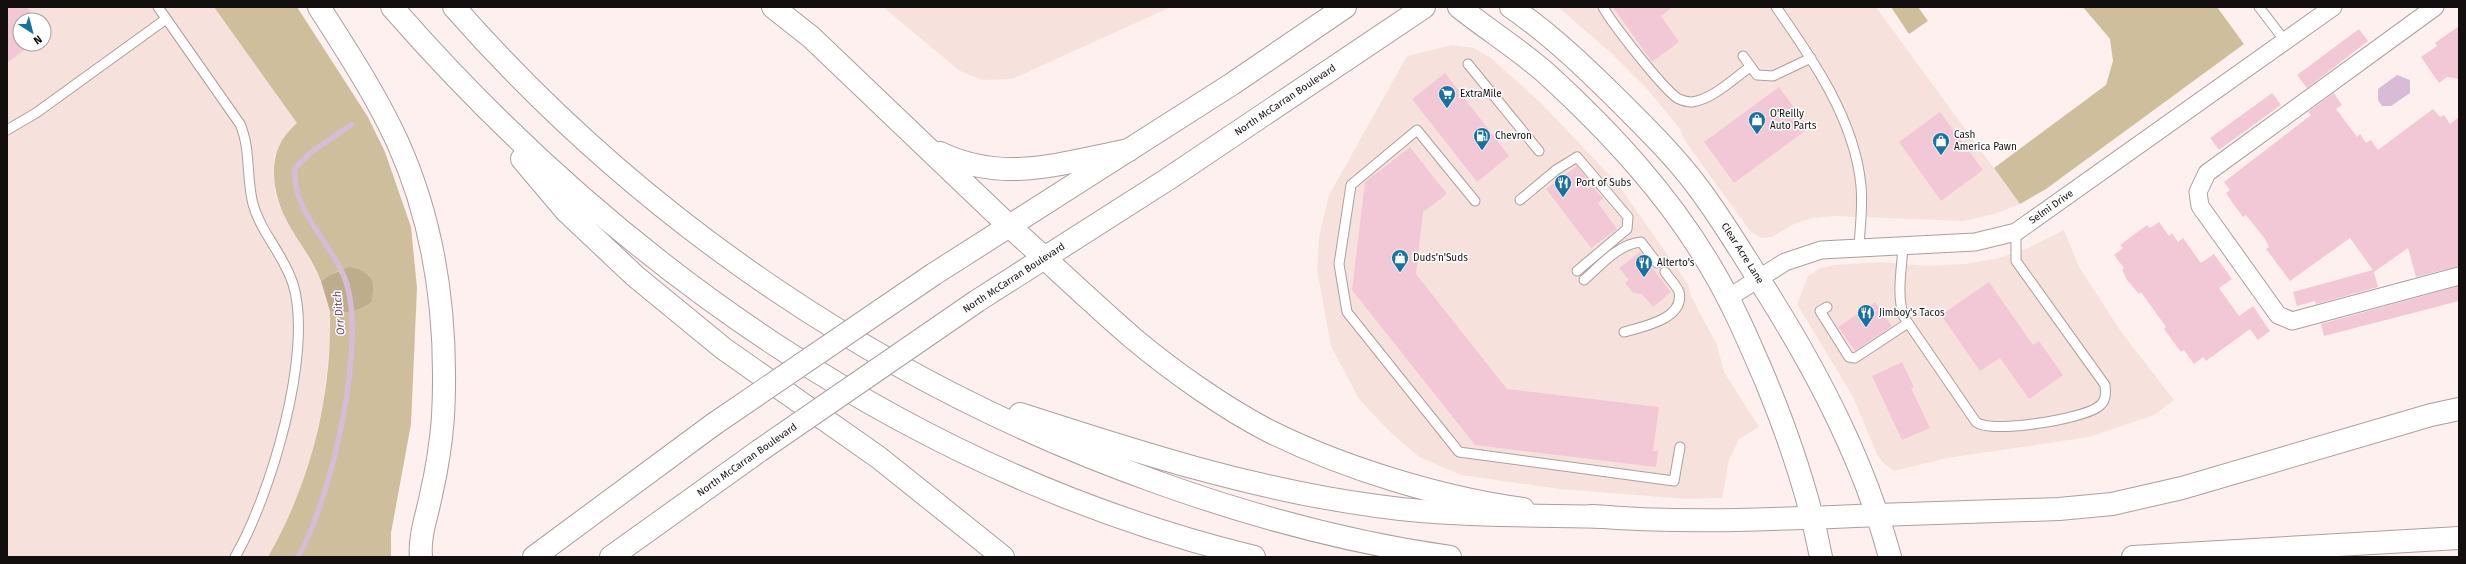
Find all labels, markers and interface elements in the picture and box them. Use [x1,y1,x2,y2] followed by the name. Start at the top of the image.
[12,12,52,52] north arrow
[31,32,44,47] text: N
[1232,62,1338,138] street label: North McCarran Boulevard
[1437,84,1457,109] supermarket icon: ExtraMile
[1460,88,1502,100] place label: ExtraMile
[1770,108,1817,132] place label: O'Reilly Auto Parts
[1747,110,1767,135] shop icon: O'Reilly Auto Parts
[1472,126,1492,151] fuel station icon: Chevron
[1954,129,2017,153] place label: Cash America Pawn
[1495,130,1532,142] place label: Chevron
[1931,131,1951,156] shop icon: Cash America Pawn
[1553,173,1573,198] restaurant icon: Port of Subs
[1576,177,1632,189] place label: Port of Subs
[2027,187,2076,227] street label: Selmi Drive
[1719,221,1766,286] street label: Clear Acre Lane
[961,240,1067,316] street label: North McCarran Boulevard
[1390,248,1410,273] shop icon: Duds'n'Suds
[1413,252,1468,264] place label: Duds'n'Suds
[1634,253,1654,278] restaurant icon: Alterto's
[1657,257,1695,269] place label: Alterto's
[331,290,347,336] water label: Orr Ditch
[1856,303,1876,328] restaurant icon: Jimboy's Tacos
[1879,307,1945,319] place label: Jimboy's Tacos
[695,421,799,499] street label: North McCarran Boulevard

